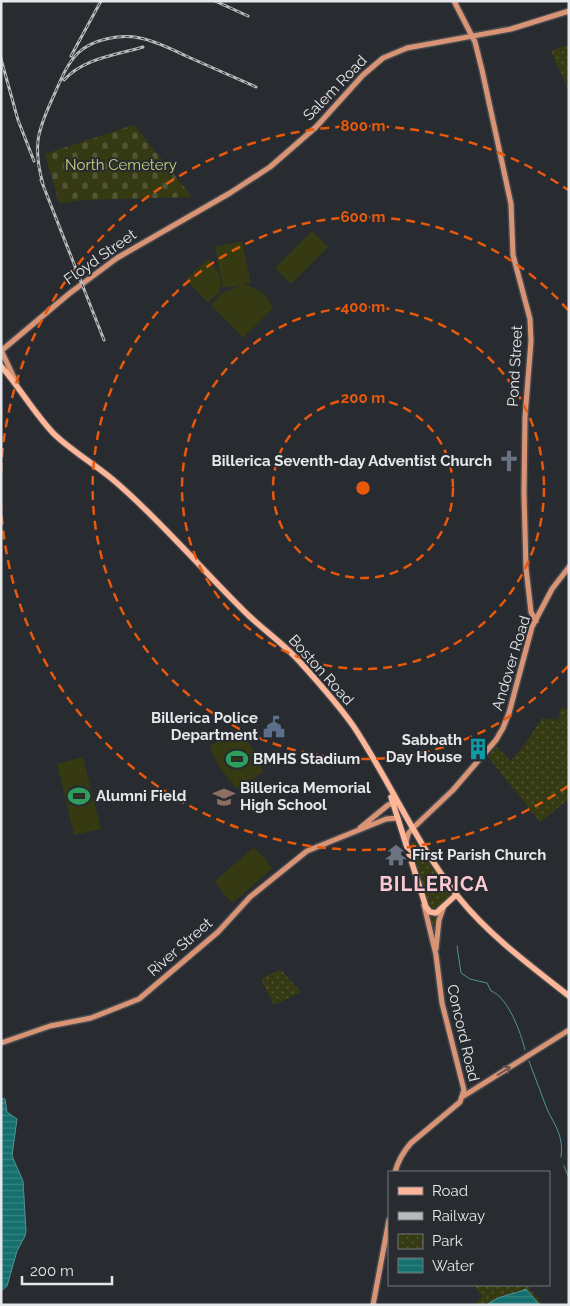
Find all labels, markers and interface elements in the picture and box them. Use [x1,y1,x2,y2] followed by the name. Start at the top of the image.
[299,52,371,124] street label: Salem Road
[340,117,386,135] text: 800 m
[65,156,177,174] park label: North Cemetery
[340,208,386,226] text: 600 m
[60,225,140,289] street label: Floyd Street
[341,298,385,316] text: 400 m
[504,325,526,407] street label: Pond Street
[341,389,385,407] text: 200 m
[496,448,522,474] church icon: Billerica Seventh-day Adventist Church
[212,452,492,470] place label: Billerica Seventh-day Adventist Church
[354,479,372,497] centre of rings
[488,613,534,713] street label: Andover Road
[285,631,357,709] street label: Boston Road
[151,709,258,744] place label: Billerica Police Department
[261,714,287,740] public building icon: Billerica Police Department
[386,731,462,766] place label: Sabbath Day House
[465,736,491,762] building icon: Sabbath Day House
[224,746,250,772] sports icon: BMHS Stadium
[253,750,360,768] place label: BMHS Stadium
[240,779,371,814] place label: Billerica Memorial High School
[66,783,92,809] sports icon: Alumni Field
[211,784,237,810] school or university icon: Billerica Memorial High School
[96,787,187,805] place label: Alumni Field
[383,842,409,868] temple icon: First Parish Church
[412,846,546,864] place label: First Parish Church
[379,872,489,896] district label: BILLERICA
[144,914,216,980] street label: River Street
[443,983,483,1083] street label: Concord Road
[496,1066,510,1076] one-way arrow
[388,1171,550,1286] legend
[432,1182,468,1200] text: Road
[432,1207,485,1225] text: Railway
[432,1232,463,1250] text: Park
[22,1254,112,1286] scale bar
[432,1257,475,1275] text: Water
[30,1262,74,1280] text: 200 m

